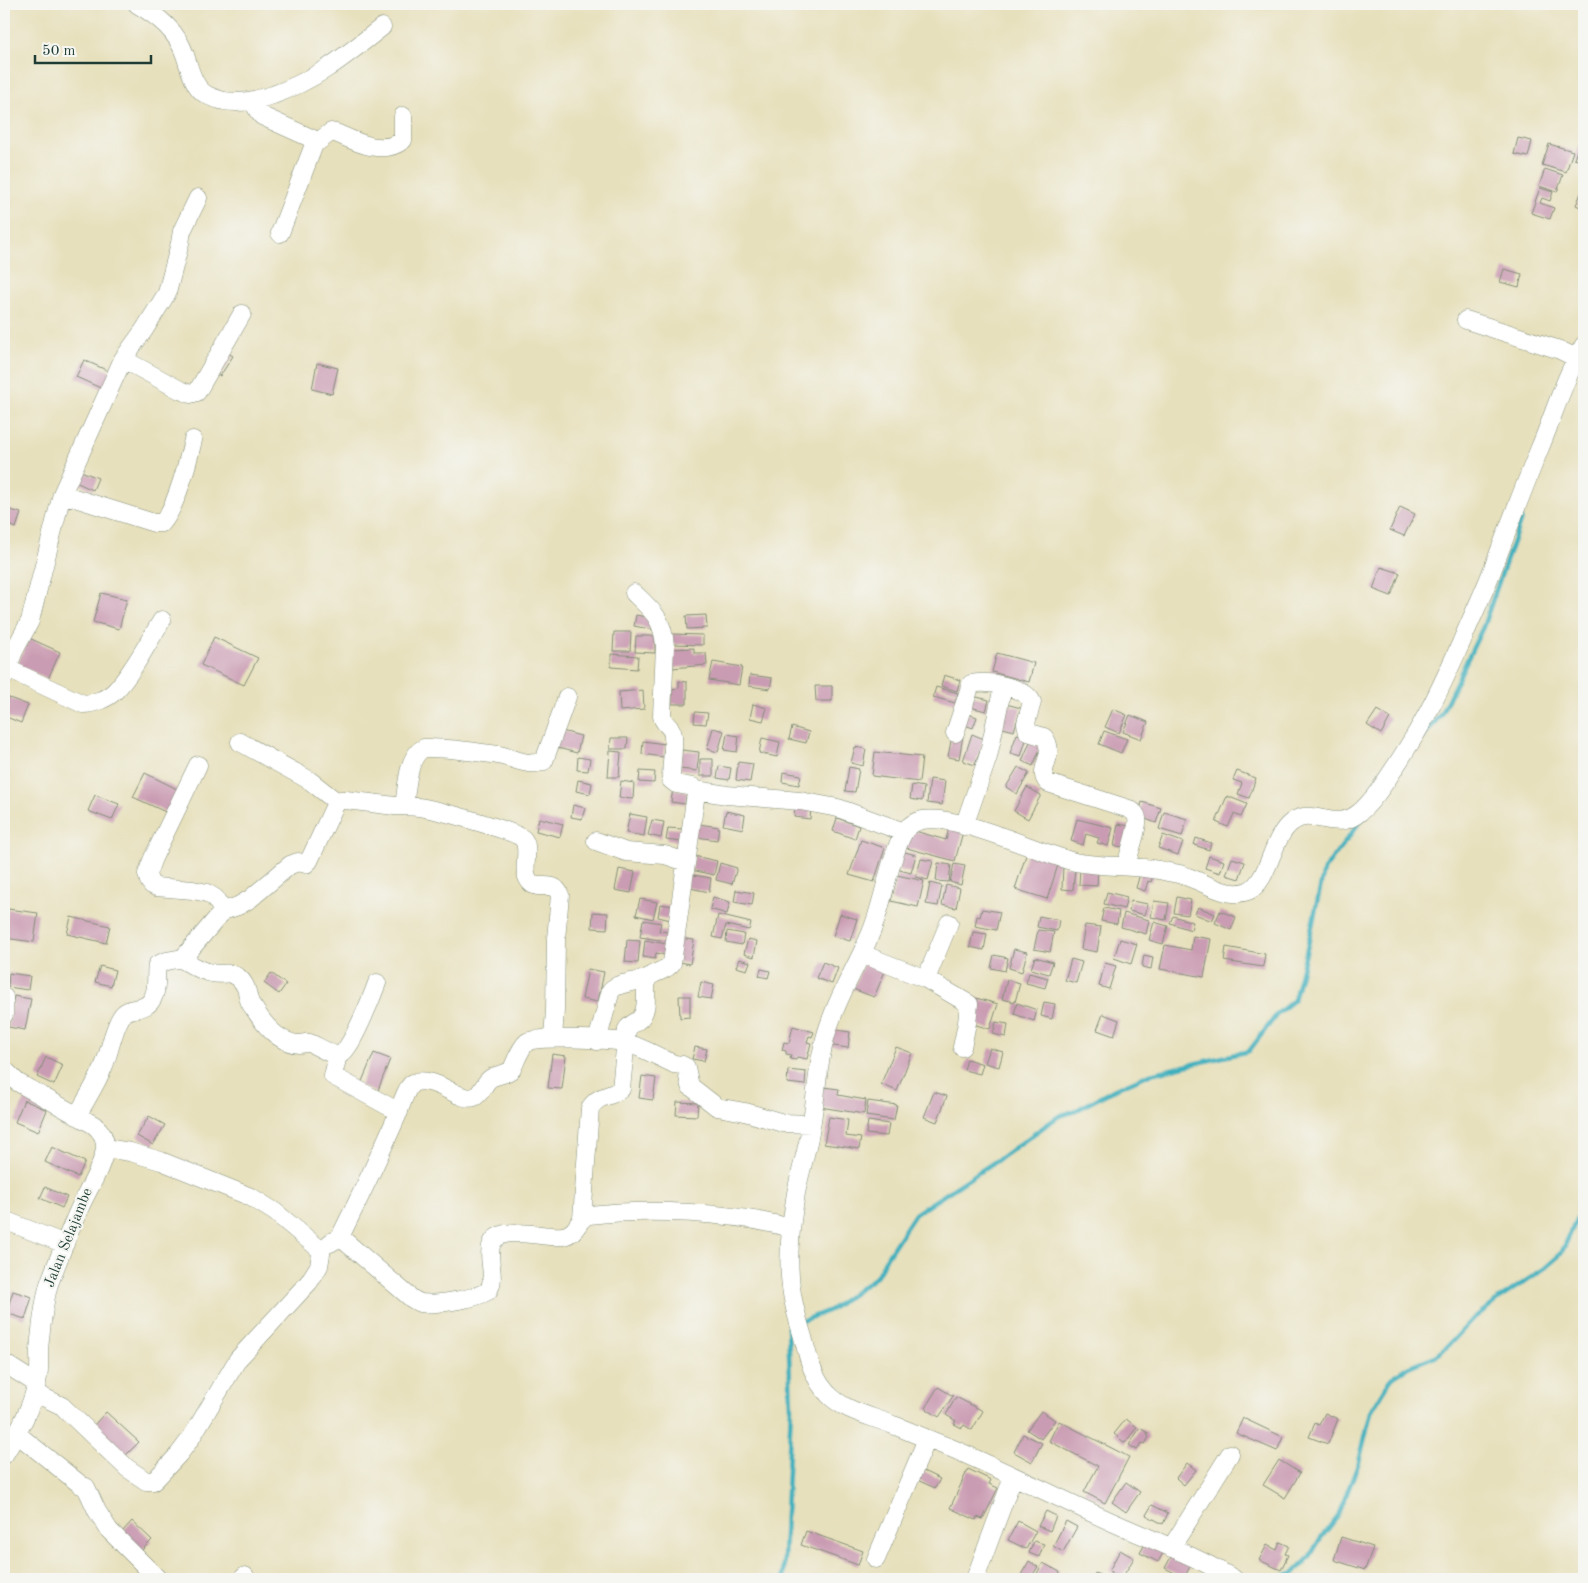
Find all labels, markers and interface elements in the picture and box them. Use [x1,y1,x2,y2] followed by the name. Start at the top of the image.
[35,32,151,64] scale bar
[42,44,76,59] text: 50 m
[42,1186,96,1290] street label: Jalan Selajambe

